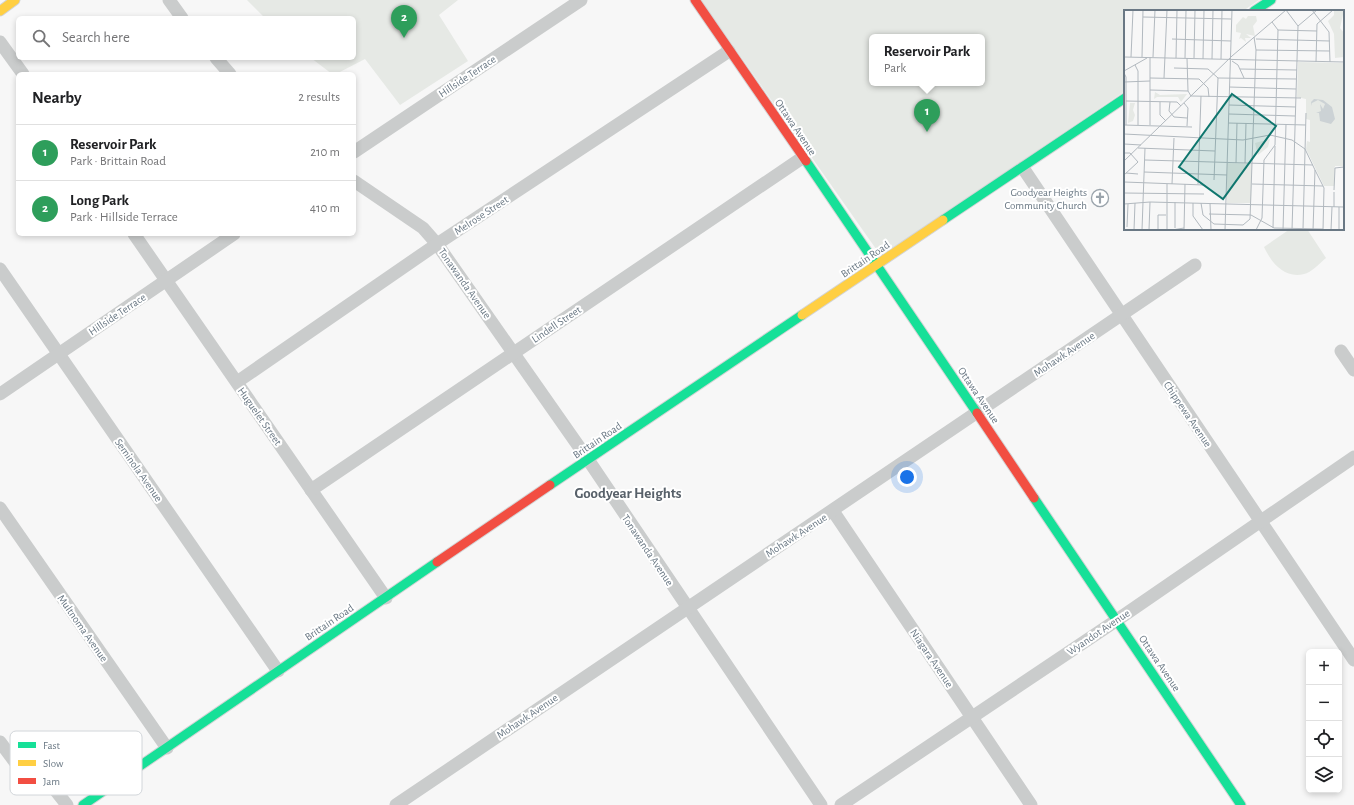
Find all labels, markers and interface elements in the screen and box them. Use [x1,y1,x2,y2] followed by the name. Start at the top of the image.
[391,5,417,38] pin: 2
[1124,10,1344,230] inset map
[16,16,356,60] search box
[30,27,52,49] icon: search
[62,30,130,45] text: Search here
[869,34,985,86] popup
[884,44,970,59] text: Reservoir Park
[437,53,498,99] street label: Hillside Terrace
[884,62,906,75] text: Park
[32,89,82,106] text: Nearby
[298,91,340,104] text: 2 results
[773,97,818,157] street label: Ottawa Avenue
[914,99,940,132] pin: 1
[70,137,156,152] text: Reservoir Park
[43,146,47,159] text: 1
[310,146,340,159] text: 210 m
[70,155,166,168] text: Park · Brittain Road
[1004,187,1087,211] place label: Goodyear Heights Community Church
[1090,188,1110,208] church icon: Goodyear Heights Community Church
[70,193,129,208] text: Long Park
[452,194,511,237] street label: Melrose Street
[42,202,48,215] text: 2
[310,202,340,215] text: 410 m
[70,211,178,224] text: Park · Hillside Terrace
[839,239,892,280] street label: Brittain Road
[436,246,493,320] street label: Tonawanda Avenue
[87,291,148,337] street label: Hillside Terrace
[530,304,583,345] street label: Lindell Street
[1032,330,1097,379] street label: Mohawk Avenue
[956,365,1001,425] street label: Ottawa Avenue
[1162,379,1214,449] street label: Chippewa Avenue
[236,385,284,448] street label: Huguelet Street
[571,420,624,461] street label: Brittain Road
[113,437,164,504] street label: Seminola Avenue
[897,467,917,487] your location
[574,486,682,501] district label: Goodyear Heights
[764,512,829,559] street label: Mohawk Avenue
[620,513,675,588] street label: Tonawanda Avenue
[55,593,110,664] street label: Multnoma Avenue
[303,602,356,643] street label: Brittain Road
[1065,607,1132,657] street label: Wyandot Avenue
[908,627,955,689] street label: Niagara Avenue
[1137,633,1182,693] street label: Ottawa Avenue
[1306,649,1342,793] map controls
[1306,649,1342,685] button: +
[1306,685,1342,721] button: −
[495,692,560,741] street label: Mohawk Avenue
[1306,721,1342,757] button: locate
[10,731,142,795] legend
[43,740,61,751] text: Fast
[1306,757,1342,793] button: layers
[43,758,64,769] text: Slow
[43,776,60,787] text: Jam

